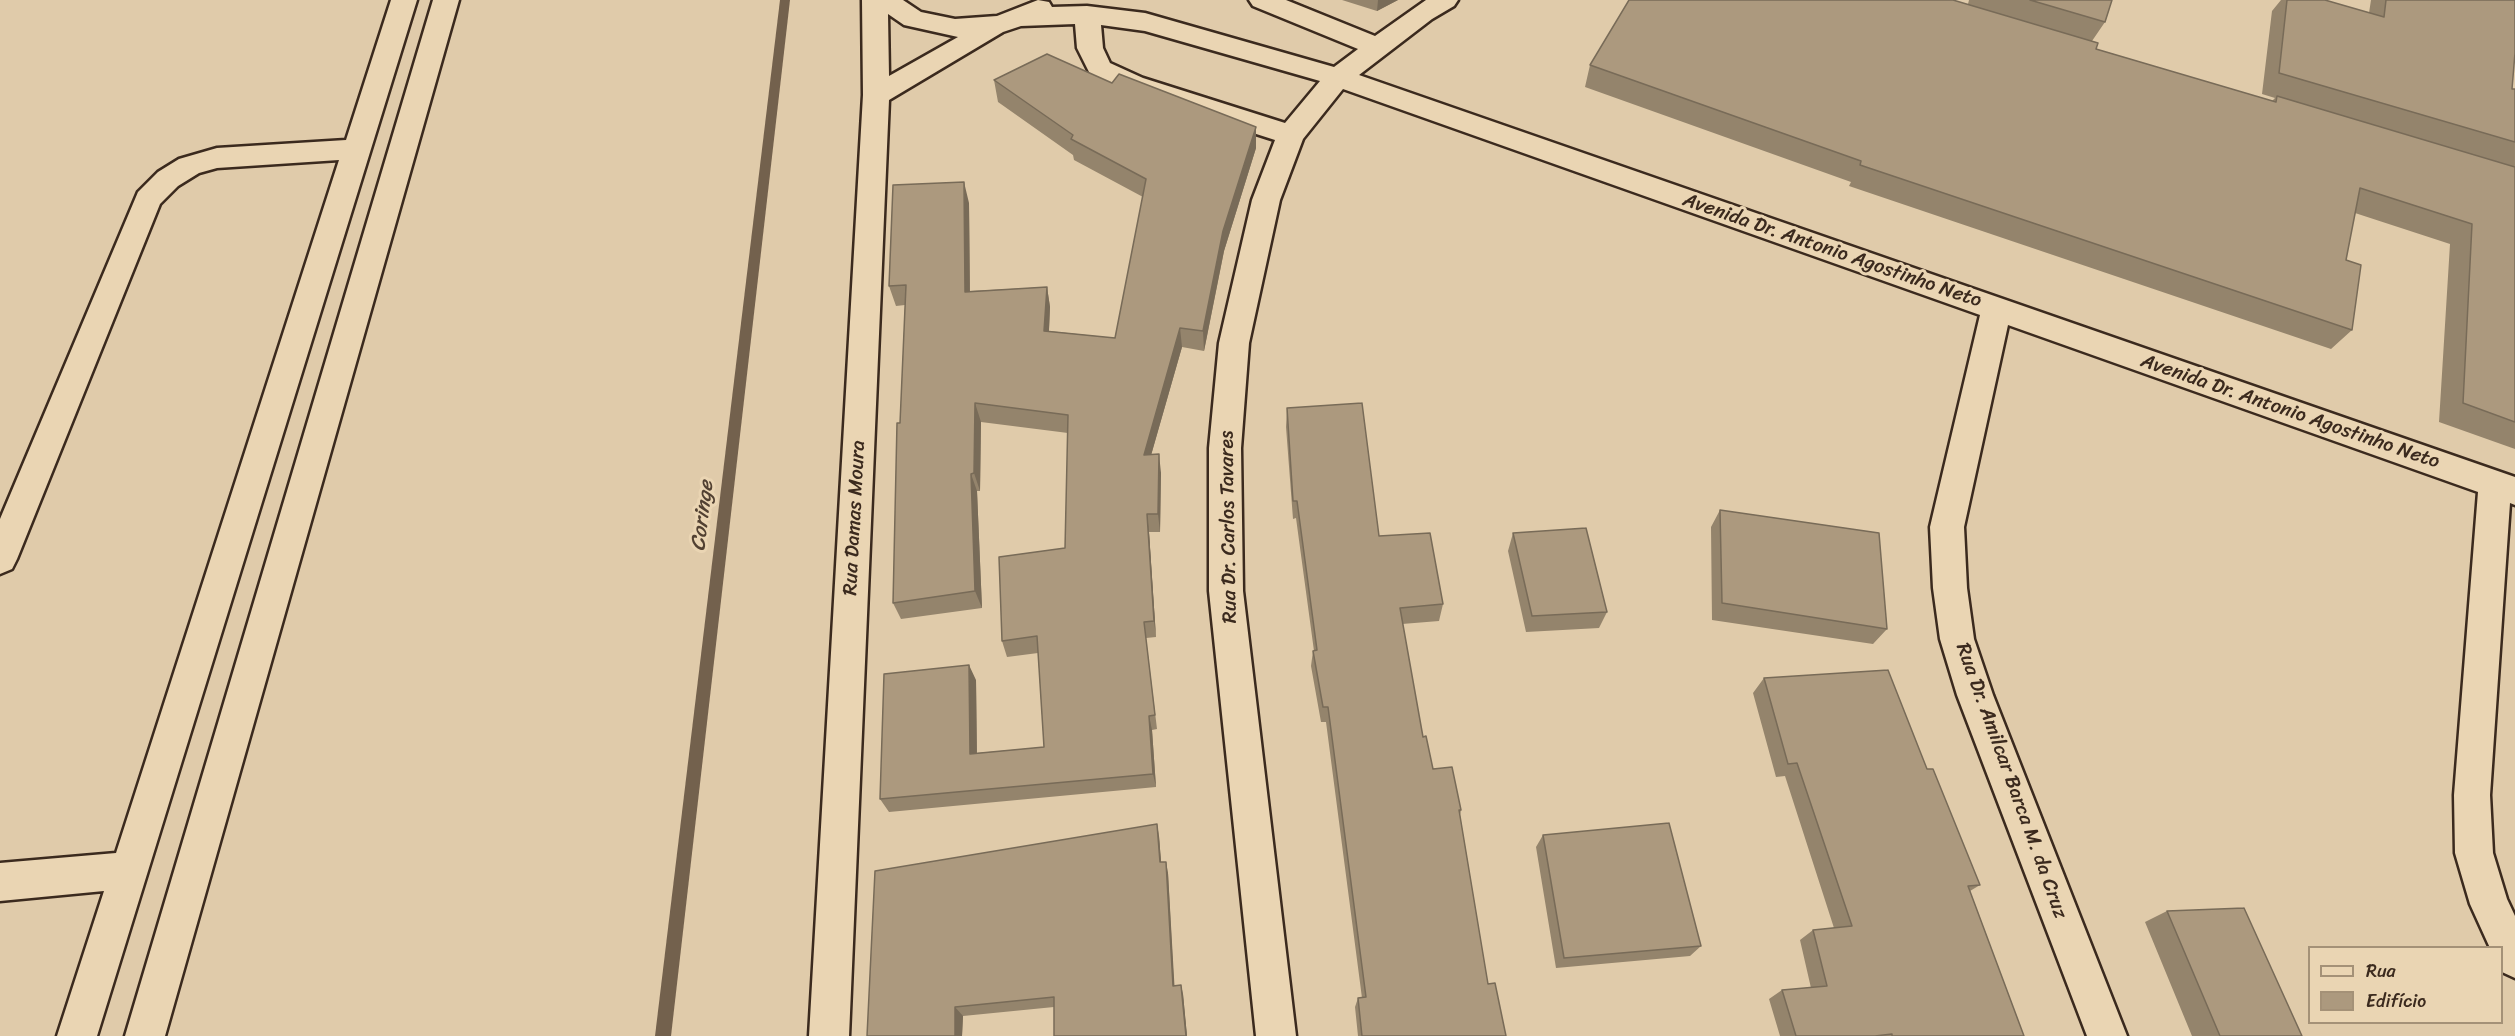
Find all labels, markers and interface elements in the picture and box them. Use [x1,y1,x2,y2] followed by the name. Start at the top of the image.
[1679,188,1985,314] street label: Avenida Dr. Antonio Agostinho Neto
[2137,349,2443,475] street label: Avenida Dr. Antonio Agostinho Neto
[1215,430,1243,624] street label: Rua Dr. Carlos Tavares
[839,440,871,596] street label: Rua Damas Moura
[686,480,720,552] water label: Coringe
[1950,640,2072,922] street label: Rua Dr. Amilcar Barca M. da Cruz
[2308,946,2503,1024] legend
[2366,955,2396,987] text: Rua
[2366,985,2426,1017] text: Edifício

